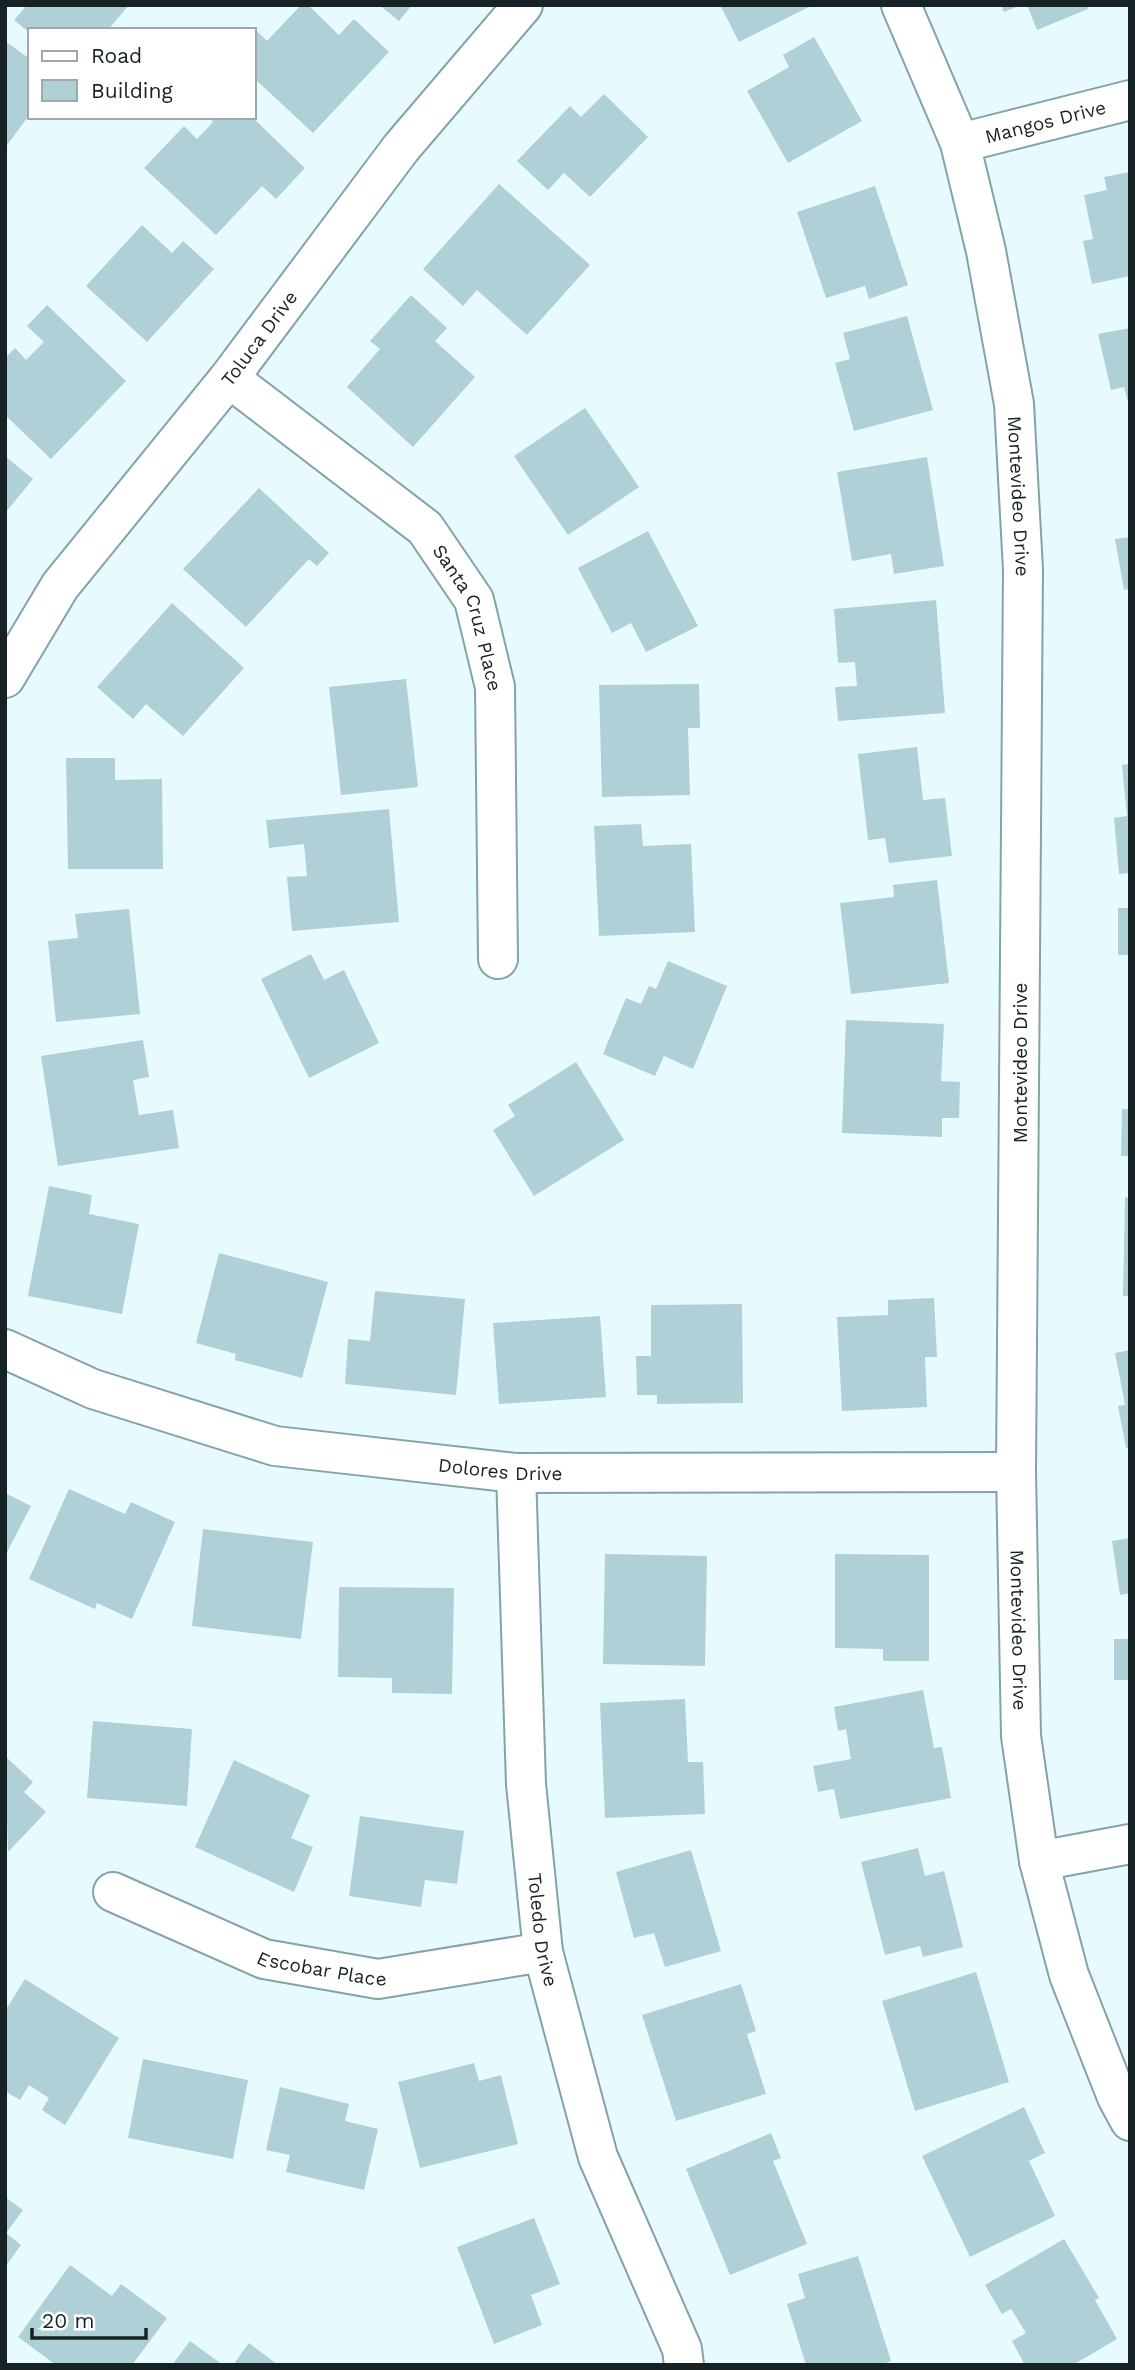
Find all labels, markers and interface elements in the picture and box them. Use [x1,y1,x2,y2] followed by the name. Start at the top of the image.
[28,28,256,119] legend
[91,43,142,68] text: Road
[91,78,173,103] text: Building
[982,95,1108,148] street label: Mangos Drive
[216,286,302,390] street label: Toluca Drive
[1003,415,1035,577] street label: Montevideo Drive
[428,540,507,693] street label: Santa Cruz Place
[1009,983,1032,1143] street label: Montevideo Drive
[437,1453,562,1485] street label: Dolores Drive
[1006,1549,1032,1711] street label: Montevideo Drive
[524,1872,563,1989] street label: Toledo Drive
[253,1946,388,1991] street label: Escobar Place
[32,2296,145,2340] scale bar
[42,2308,94,2333] text: 20 m

